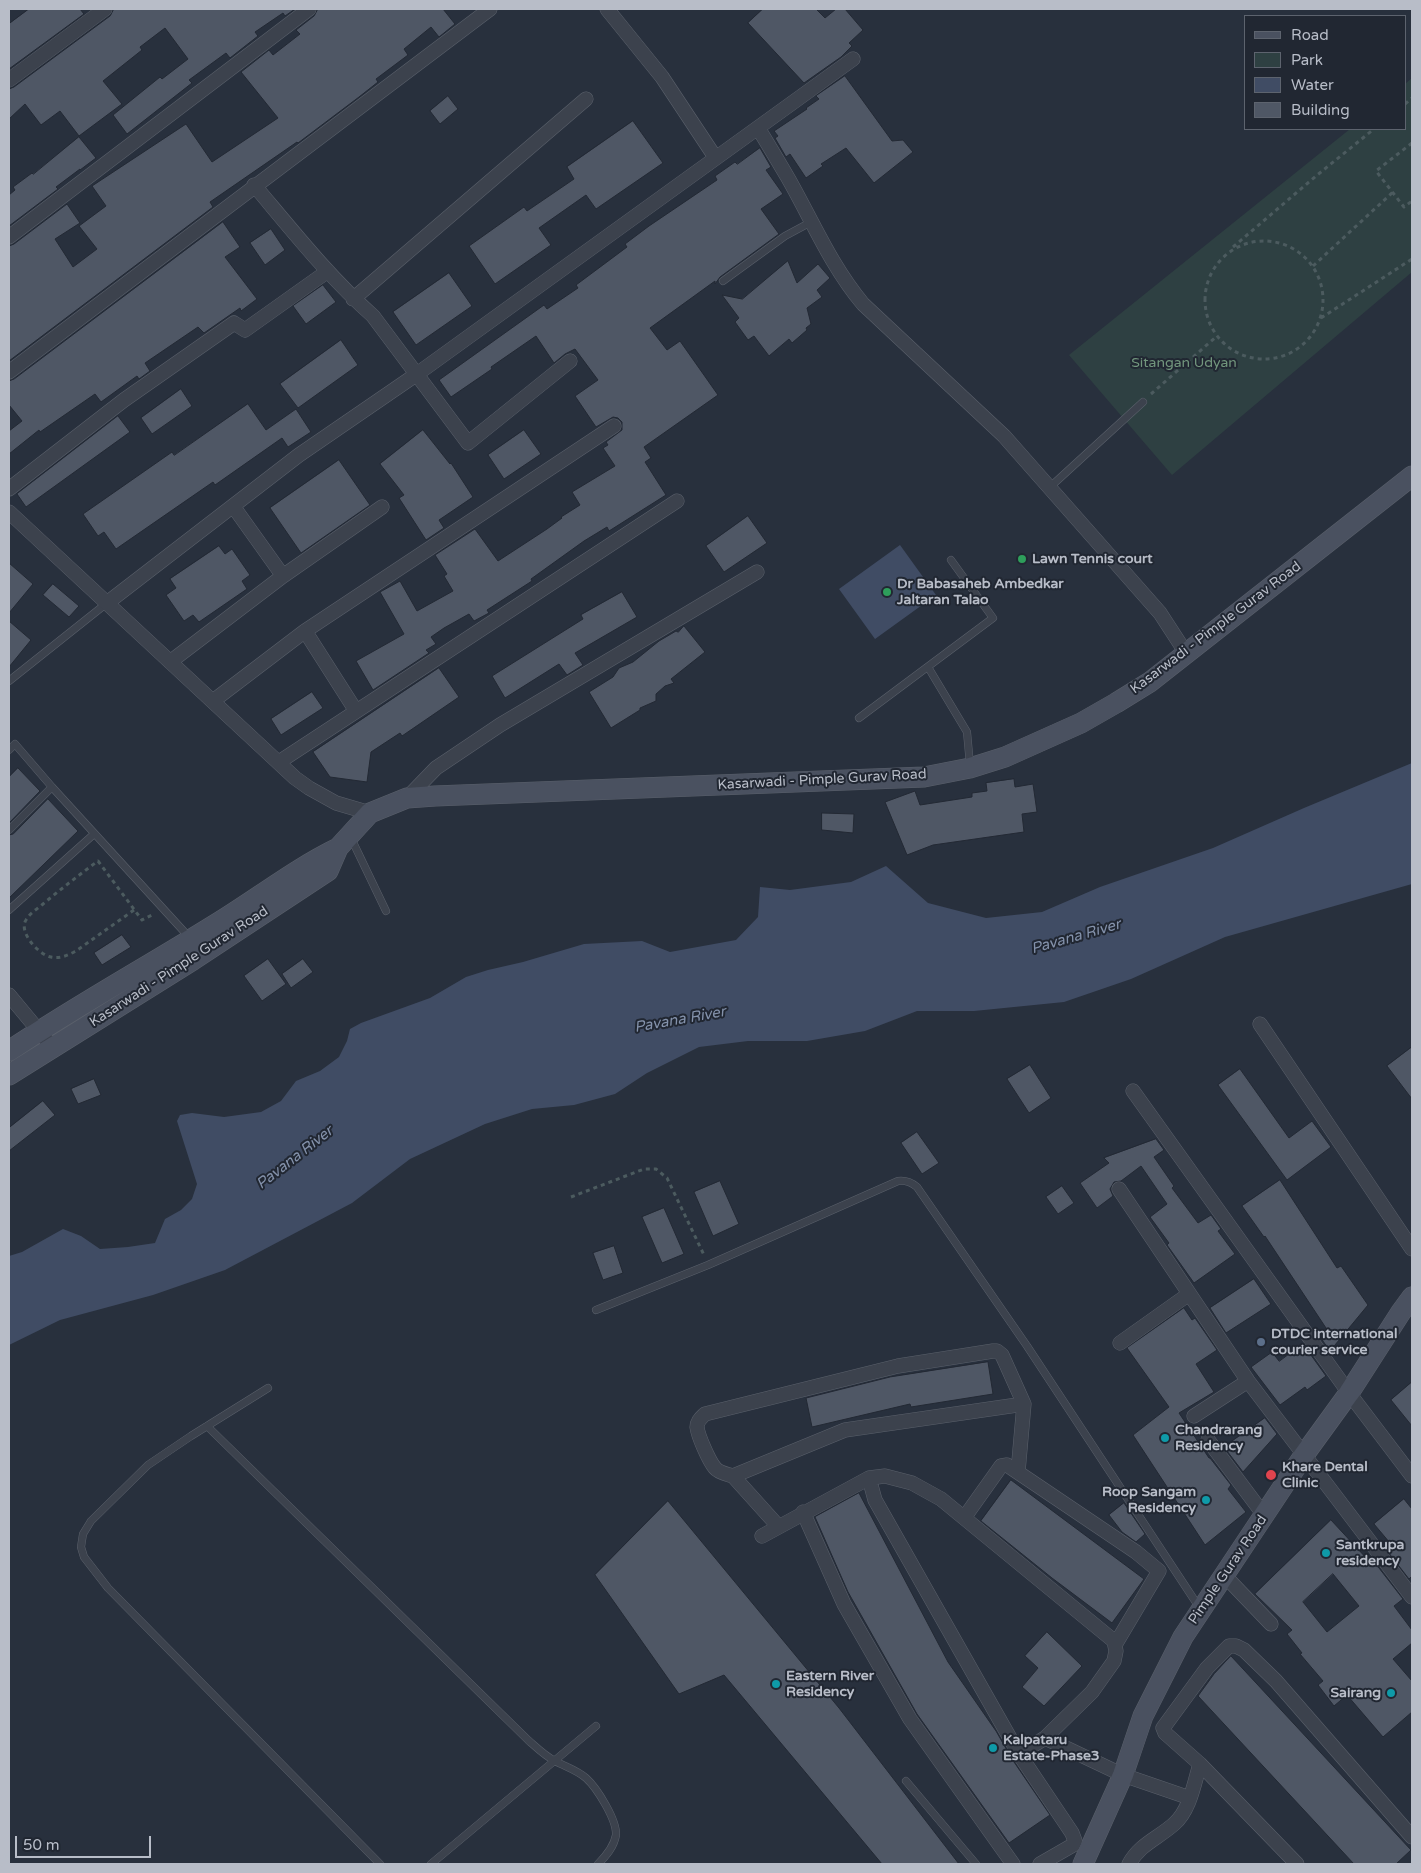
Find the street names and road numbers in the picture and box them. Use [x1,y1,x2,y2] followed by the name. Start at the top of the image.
[1127,558,1305,698] street label: Kasarwadi - Pimple Gurav Road
[717,766,927,794] street label: Kasarwadi - Pimple Gurav Road
[87,903,271,1031] street label: Kasarwadi - Pimple Gurav Road
[1185,1512,1271,1628] street label: Pimple Gurav Road

